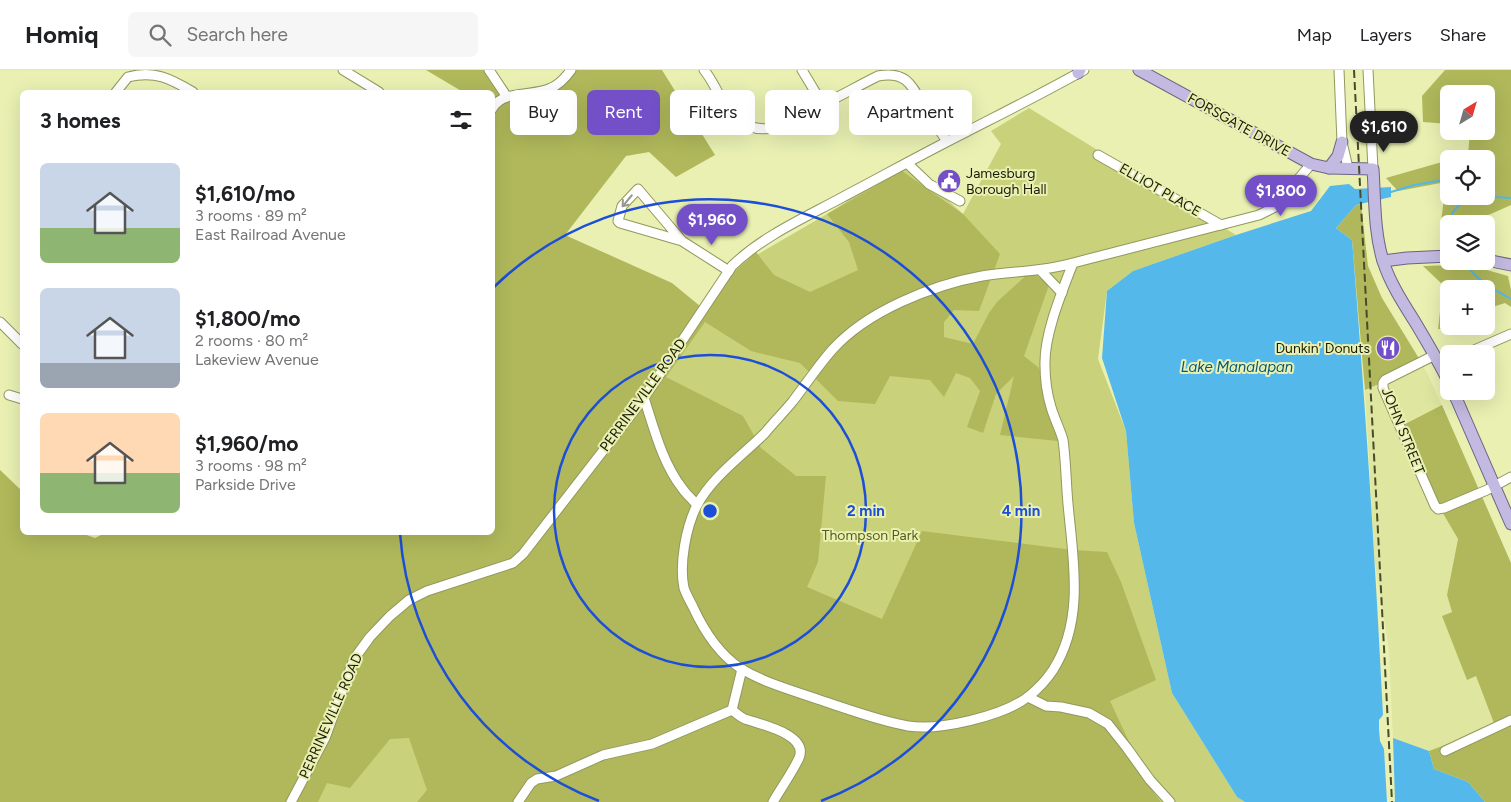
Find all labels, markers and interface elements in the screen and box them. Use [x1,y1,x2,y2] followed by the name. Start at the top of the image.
[128,12,478,57] search box
[25,20,98,49] text: Homiq
[146,21,174,49] icon: search
[186,23,288,46] text: Search here
[1297,24,1332,46] text: Map
[1360,24,1412,46] text: Layers
[1440,24,1486,46] text: Share
[1440,85,1495,140] north arrow
[1440,85,1495,400] map controls
[510,90,577,135] chip: Buy
[587,90,660,135] chip: Rent
[670,90,755,135] chip: Filters
[765,90,839,135] chip: New
[849,90,972,135] chip: Apartment
[1184,90,1294,160] street label: FORSGATE DRIVE
[447,106,475,134] icon: filters
[40,108,121,133] text: 3 homes
[1343,111,1425,153] pin: $1,610
[1361,117,1407,136] text: $1,610
[1440,150,1495,205] button: locate
[1116,160,1204,220] street label: ELLIOT PLACE
[966,165,1047,198] place label: Jamesburg Borough Hall
[936,168,962,194] public building icon: Jamesburg Borough Hall
[1240,174,1322,217] pin: $1,800
[195,181,295,206] text: $1,610/mo
[1256,181,1306,200] text: $1,800
[80,183,140,243] icon: home
[622,194,633,207] one-way arrow
[671,204,753,246] pin: $1,960
[195,206,307,225] text: 3 rooms · 89 m²
[688,210,736,229] text: $1,960
[1440,215,1495,270] button: layers
[195,225,346,244] text: East Railroad Avenue
[1440,280,1495,335] button: +
[195,306,301,331] text: $1,800/mo
[80,308,140,368] icon: home
[195,331,308,350] text: 2 rooms · 80 m²
[596,335,690,455] street label: PERRINEVILLE ROAD
[1375,335,1401,361] restaurant icon: Dunkin' Donuts
[1275,340,1370,357] place label: Dunkin' Donuts
[1440,345,1495,400] button: −
[195,350,319,369] text: Lakeview Avenue
[1181,358,1293,376] water label: Lake Manalapan
[1378,385,1428,477] street label: JOHN STREET
[195,431,298,456] text: $1,960/mo
[80,433,140,493] icon: home
[195,456,307,475] text: 3 rooms · 98 m²
[195,475,296,494] text: Parkside Drive
[701,502,719,520] centre of rings
[847,502,885,520] text: 2 min
[1002,502,1040,520] text: 4 min
[822,527,918,544] park label: Thompson Park
[296,651,366,781] street label: PERRINEVILLE ROAD

